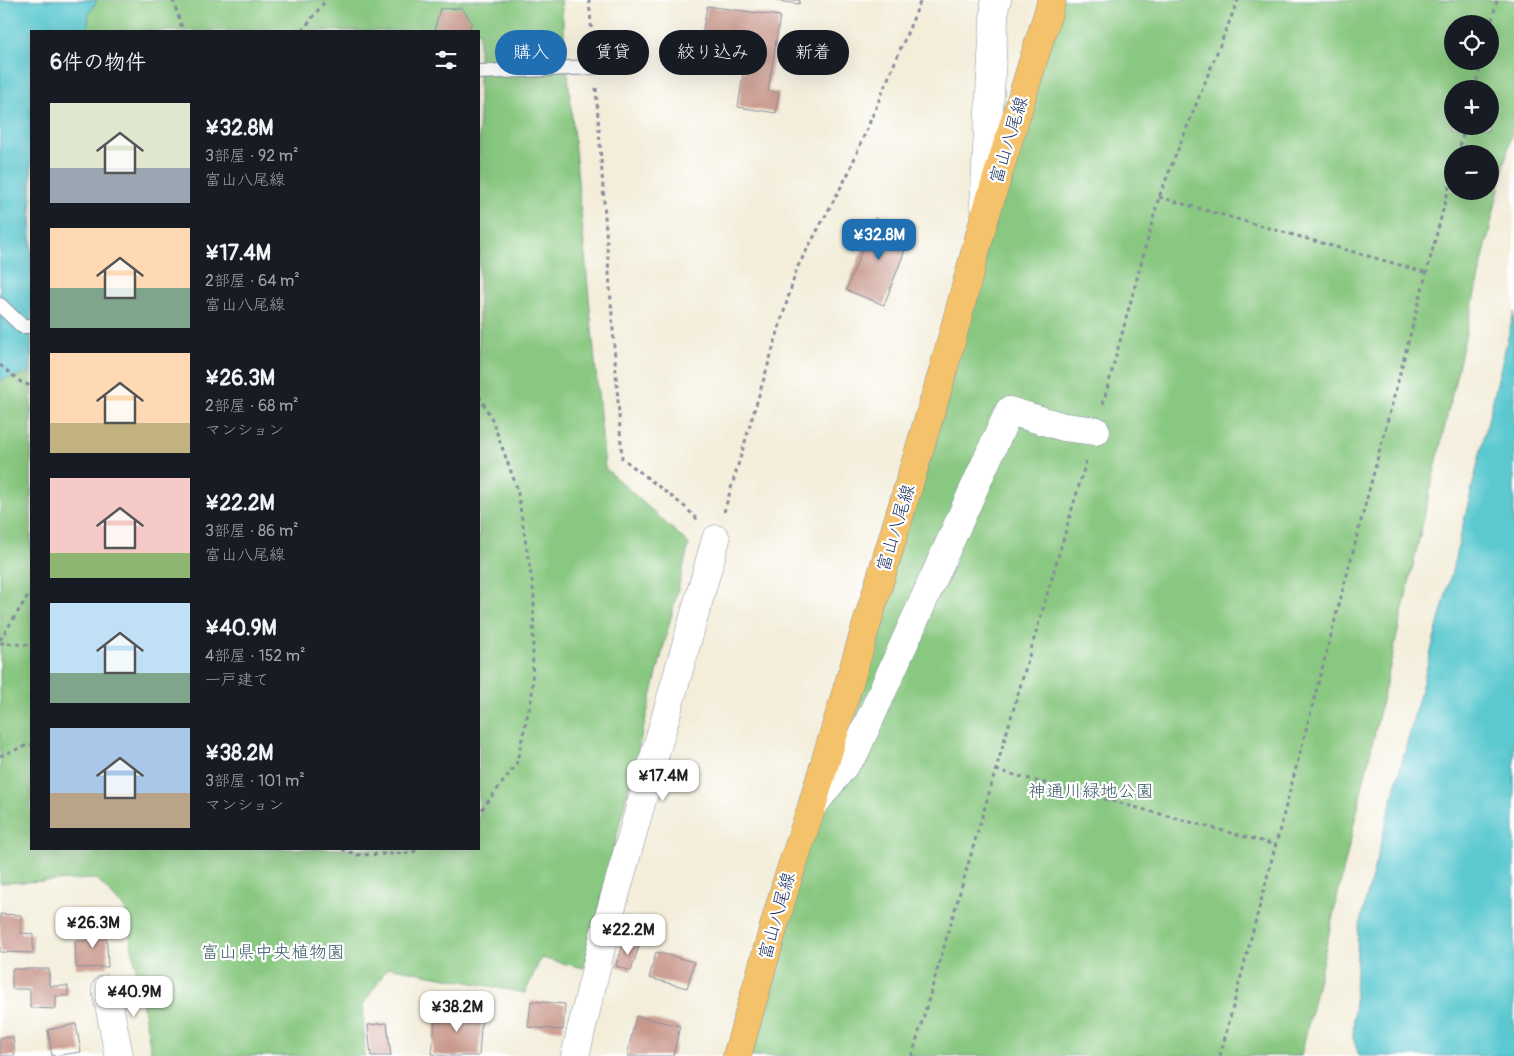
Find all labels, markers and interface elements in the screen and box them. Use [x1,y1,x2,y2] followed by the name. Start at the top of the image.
[1444,15,1499,200] map controls
[1444,15,1499,70] button: locate
[495,30,567,75] chip: 購入
[577,30,649,75] chip: 賃貸
[659,30,767,75] chip: 絞り込み
[777,30,849,75] chip: 新着
[432,46,460,74] icon: filters
[50,49,146,76] text: 6件の物件
[1444,80,1499,135] button: +
[985,94,1033,186] street label: 富山八尾線
[205,115,273,142] text: ¥32.8M
[90,123,150,183] icon: home
[1444,145,1499,200] button: −
[205,146,298,166] text: 3部屋 · 92 m²
[205,170,285,190] text: 富山八尾線
[838,218,920,261] pin: ¥32.8M
[853,225,905,245] text: ¥32.8M
[205,240,271,267] text: ¥17.4M
[90,248,150,308] icon: home
[205,271,300,291] text: 2部屋 · 64 m²
[205,295,285,315] text: 富山八尾線
[205,365,275,392] text: ¥26.3M
[90,373,150,433] icon: home
[205,396,299,416] text: 2部屋 · 68 m²
[205,420,284,440] text: マンション
[872,482,920,574] street label: 富山八尾線
[205,490,275,517] text: ¥22.2M
[90,498,150,558] icon: home
[205,521,299,541] text: 3部屋 · 86 m²
[205,545,285,565] text: 富山八尾線
[205,615,277,642] text: ¥40.9M
[90,623,150,683] icon: home
[205,646,305,666] text: 4部屋 · 152 m²
[205,670,269,690] text: 一戸建て
[205,740,273,767] text: ¥38.2M
[90,748,150,808] icon: home
[622,760,704,802] pin: ¥17.4M
[638,766,688,786] text: ¥17.4M
[205,771,305,791] text: 3部屋 · 101 m²
[1028,780,1154,803] park label: 神通川緑地公園
[205,795,284,815] text: マンション
[754,870,800,962] street label: 富山八尾線
[52,906,134,949] pin: ¥26.3M
[66,913,120,933] text: ¥26.3M
[587,914,669,956] pin: ¥22.2M
[602,920,654,940] text: ¥22.2M
[201,941,345,964] park label: 富山県中央植物園
[93,976,175,1018] pin: ¥40.9M
[107,982,161,1002] text: ¥40.9M
[416,990,498,1033] pin: ¥38.2M
[431,997,483,1017] text: ¥38.2M

